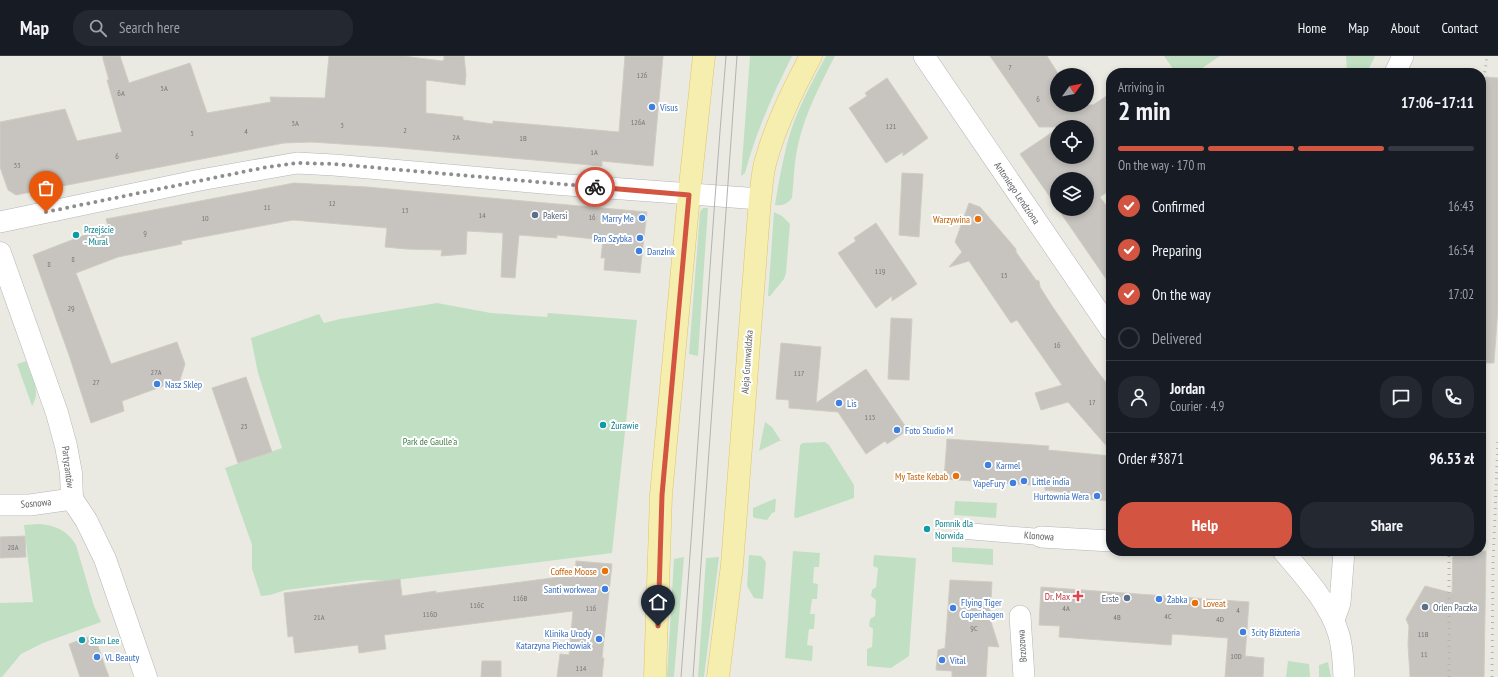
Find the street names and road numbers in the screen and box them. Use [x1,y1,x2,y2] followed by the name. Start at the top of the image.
[991,159,1043,227] street label: Antoniego Lendziona
[738,330,756,394] street label: Aleja Grunwaldzka
[59,445,77,489] street label: Partyzantów
[20,495,52,511] street label: Sosnowa
[1024,528,1054,544] street label: Klonowa
[1014,629,1030,663] street label: Brzozowa

